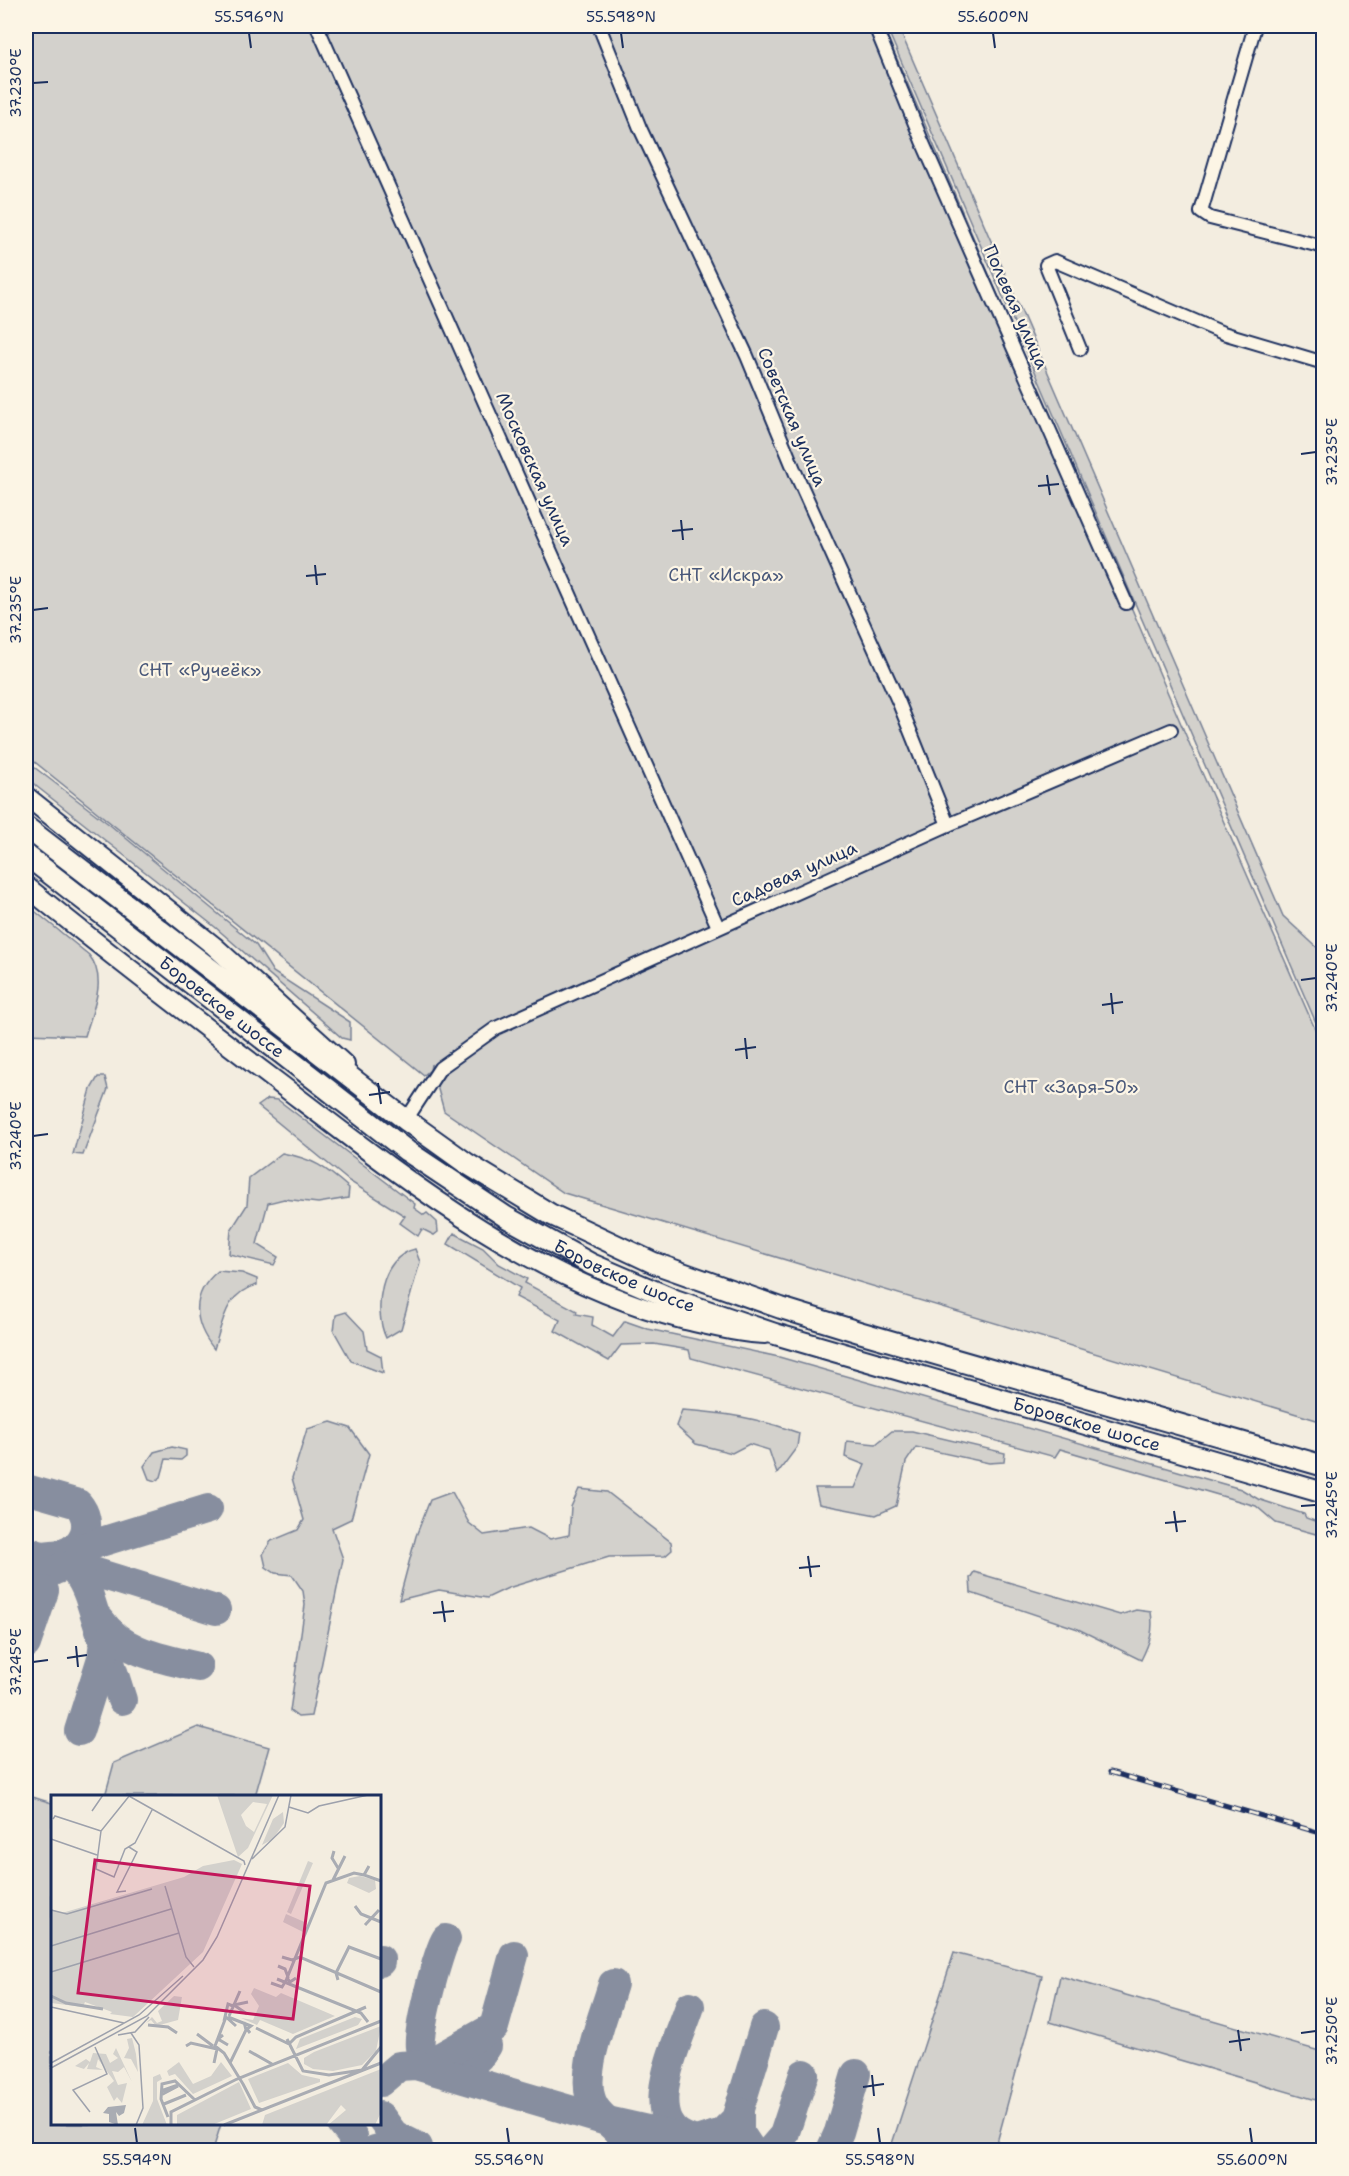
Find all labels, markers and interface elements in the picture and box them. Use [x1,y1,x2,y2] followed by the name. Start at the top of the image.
[214,7,284,27] text: 55.596°N
[586,7,656,27] text: 55.598°N
[957,7,1029,27] text: 55.600°N
[6,48,26,118] text: 37.230°E
[978,241,1054,373] street label: Полевая улица
[752,344,832,490] street label: Советская улица
[490,388,580,550] street label: Московская улица
[1322,418,1342,486] text: 37.235°E
[668,563,784,587] park label: СНТ «Искра»
[6,576,26,644] text: 37.235°E
[139,658,261,682] park label: СНТ «Ручеёк»
[727,836,861,912] street label: Садовая улица
[1322,943,1342,1013] text: 37.240°E
[154,951,290,1064] street label: Боровское шоссе
[1004,1075,1138,1099] park label: СНТ «Заря-50»
[6,1101,26,1171] text: 37.240°E
[549,1234,698,1318] street label: Боровское шоссе
[1010,1391,1163,1457] street label: Боровское шоссе
[1322,1471,1342,1539] text: 37.245°E
[6,1628,26,1696] text: 37.245°E
[51,1795,381,2125] inset map
[1322,1997,1342,2065] text: 37.250°E
[102,2150,172,2170] text: 55.594°N
[474,2150,544,2170] text: 55.596°N
[845,2150,915,2170] text: 55.598°N
[1216,2150,1288,2170] text: 55.600°N

